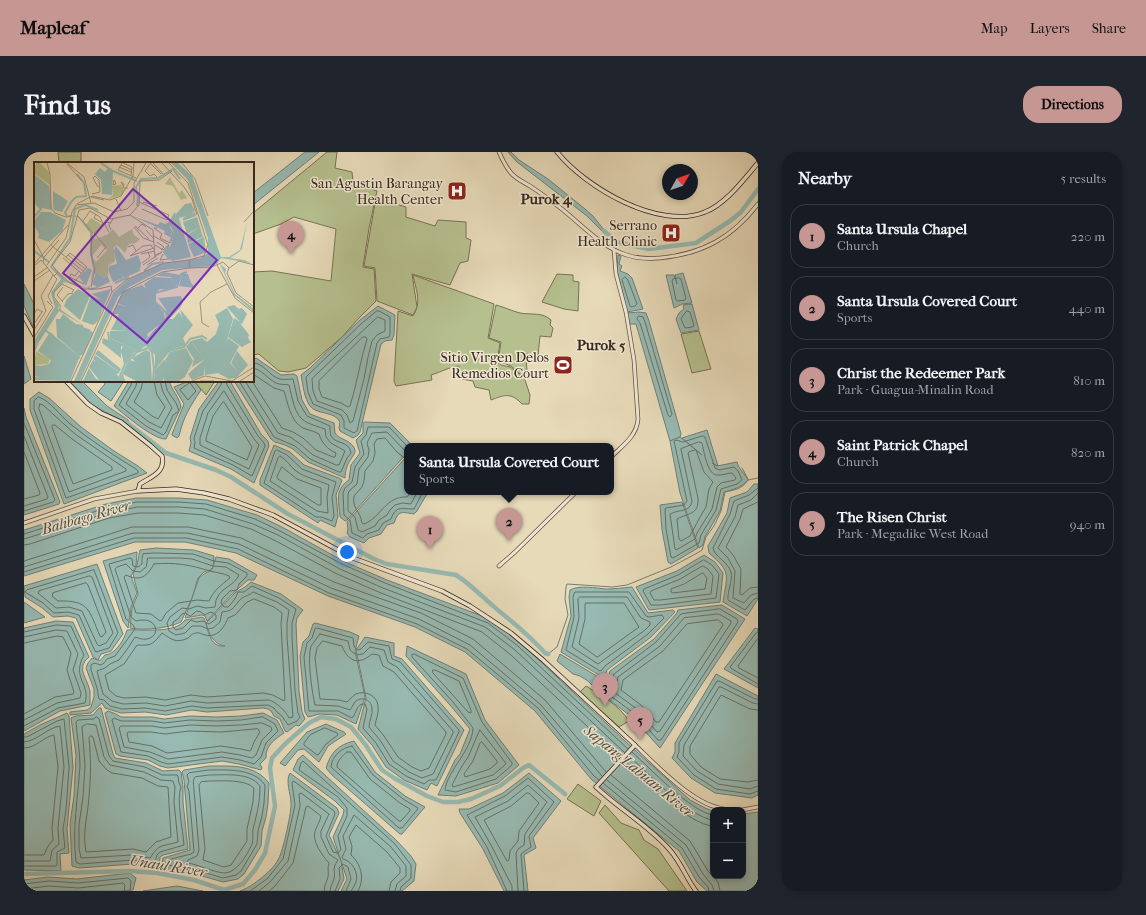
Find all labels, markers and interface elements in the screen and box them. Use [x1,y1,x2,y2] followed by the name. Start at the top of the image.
[20,17,86,39] text: Mapleaf
[981,20,1008,37] text: Map
[1030,20,1070,37] text: Layers
[1092,20,1126,37] text: Share
[1023,86,1122,123] button: Directions
[24,88,111,121] text: Find us
[34,162,254,382] inset map
[662,164,698,200] north arrow
[798,168,852,188] text: Nearby
[1061,171,1106,186] text: 5 results
[311,175,444,208] place label: San Agustin Barangay Health Center
[446,180,468,202] hospital icon: San Agustin Barangay Health Center
[520,190,573,208] district label: Purok 4
[577,217,657,250] place label: Serrano Health Clinic
[837,220,967,238] text: Santa Ursula Chapel
[278,221,304,254] pin: 4
[660,222,682,244] hospital icon: Serrano Health Clinic
[810,229,814,244] text: 1
[1071,229,1105,244] text: 220 m
[837,238,879,253] text: Church
[837,292,1017,310] text: Santa Ursula Covered Court
[809,301,815,316] text: 2
[1069,301,1105,316] text: 440 m
[837,310,872,325] text: Sports
[577,336,626,354] district label: Purok 5
[440,349,549,382] place label: Sitio Virgen Delos Remedios Court
[552,354,574,376] sports icon: Sitio Virgen Delos Remedios Court
[837,364,1005,382] text: Christ the Redeemer Park
[809,373,815,388] text: 3
[1073,373,1105,388] text: 810 m
[837,382,994,397] text: Park · Guagua-Minalin Road
[837,436,968,454] text: Saint Patrick Chapel
[404,443,614,495] popup
[808,445,816,460] text: 4
[1071,445,1105,460] text: 820 m
[419,453,599,471] text: Santa Ursula Covered Court
[837,454,879,469] text: Church
[419,471,454,486] text: Sports
[38,495,134,539] water label: Balibago River
[496,508,522,541] pin: 2
[837,508,947,526] text: The Risen Christ
[417,516,443,549] pin: 1
[809,517,815,532] text: 5
[1070,517,1105,532] text: 940 m
[837,526,988,541] text: Park · Megadike West Road
[337,542,357,562] your location
[592,673,618,706] pin: 3
[627,707,653,740] pin: 5
[580,720,699,822] water label: Sapang Labuan River
[710,807,746,879] map controls
[710,807,746,843] button: +
[710,843,746,879] button: −
[128,851,209,881] water label: Unaul River

